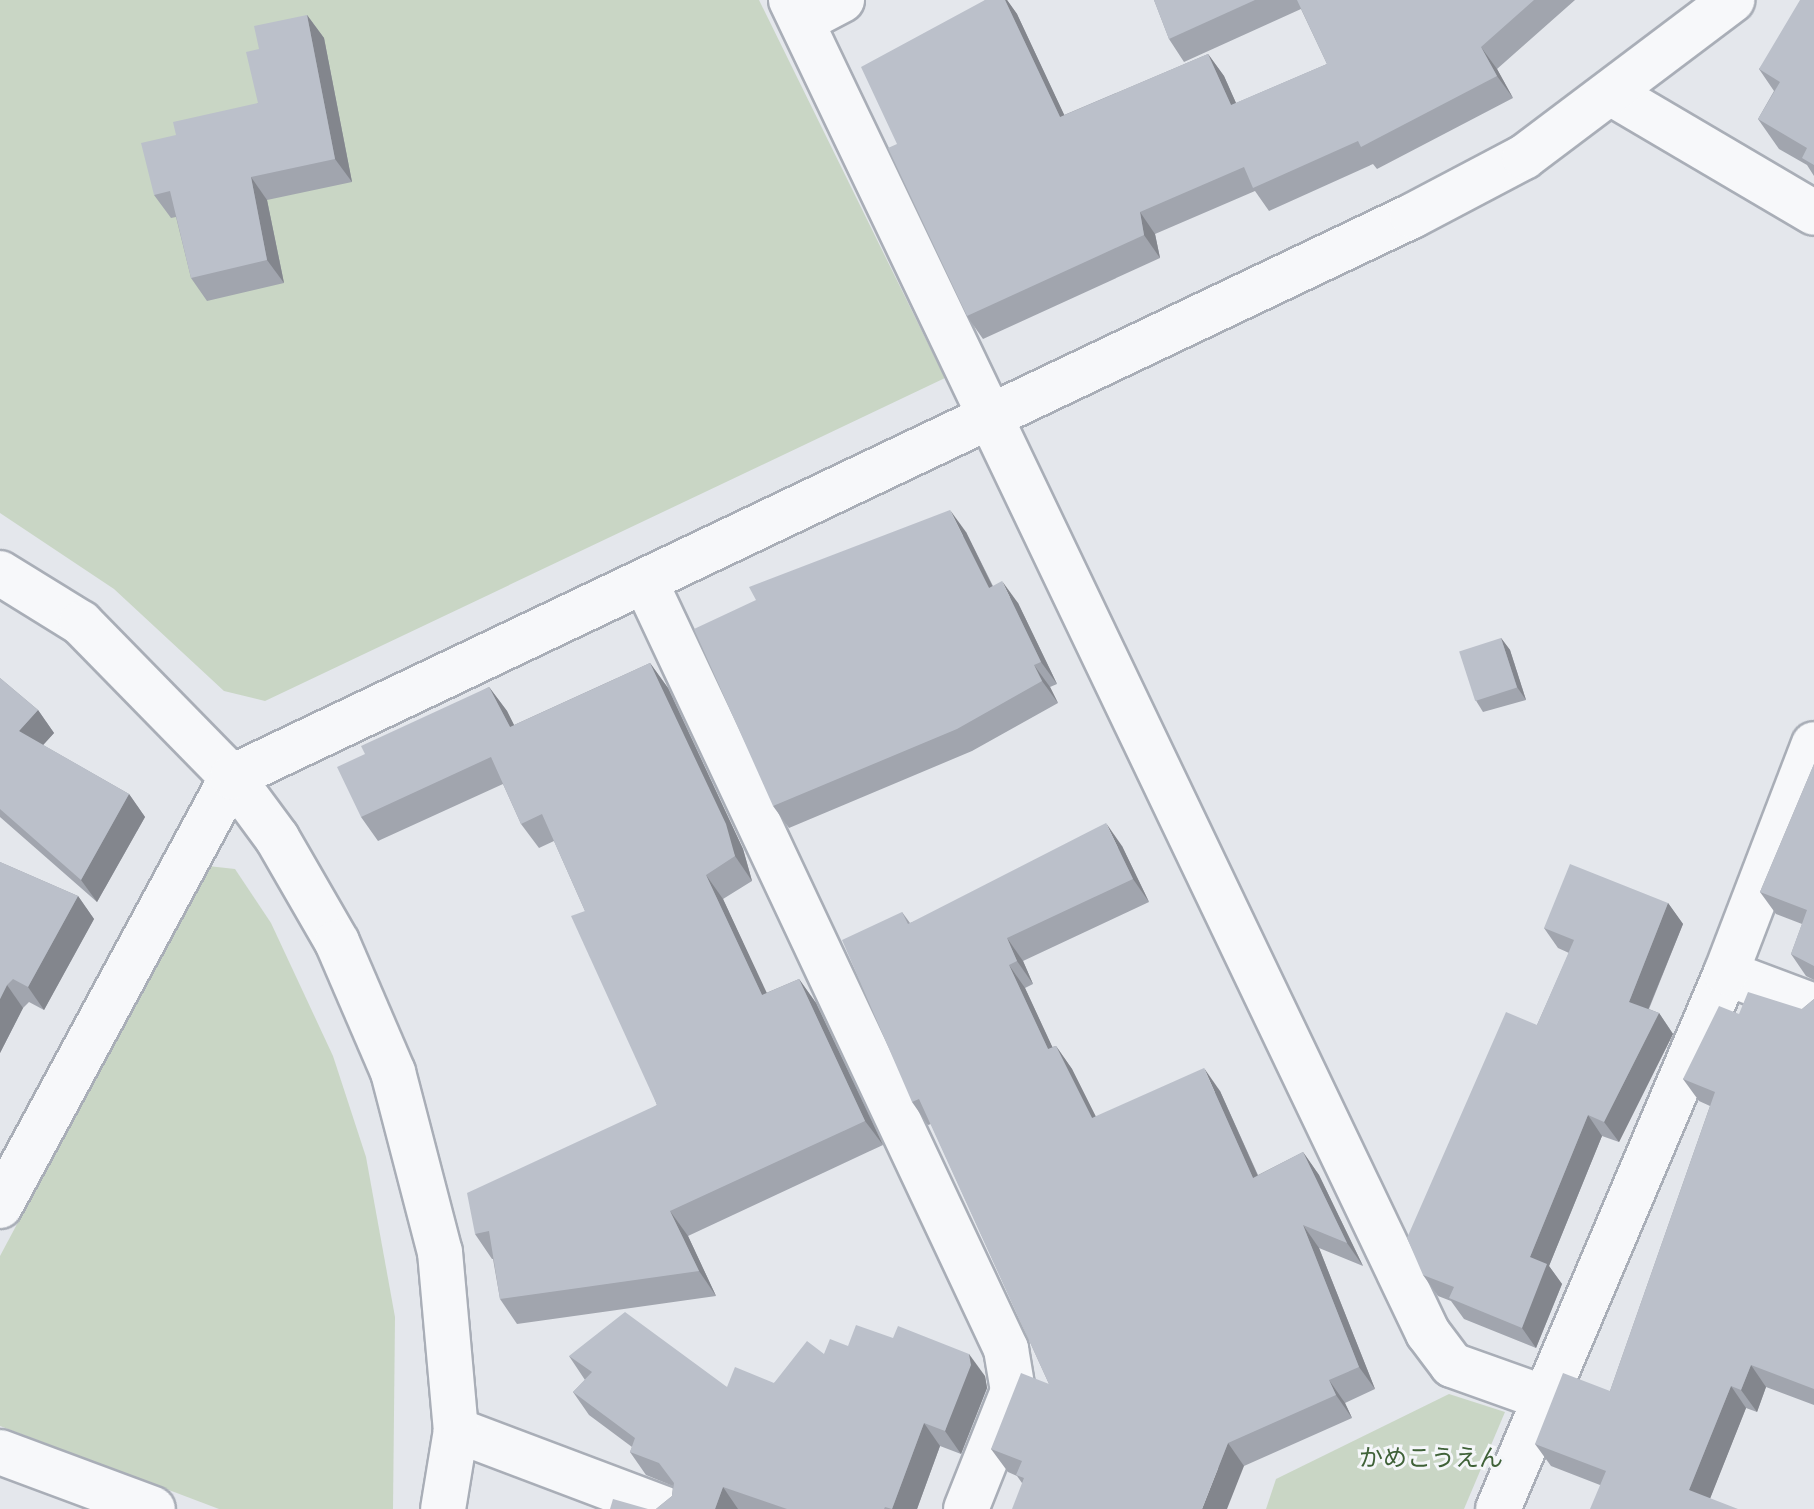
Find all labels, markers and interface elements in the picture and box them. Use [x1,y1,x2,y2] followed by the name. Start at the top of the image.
[1359,1444,1503,1472] park label: かめこうえん

